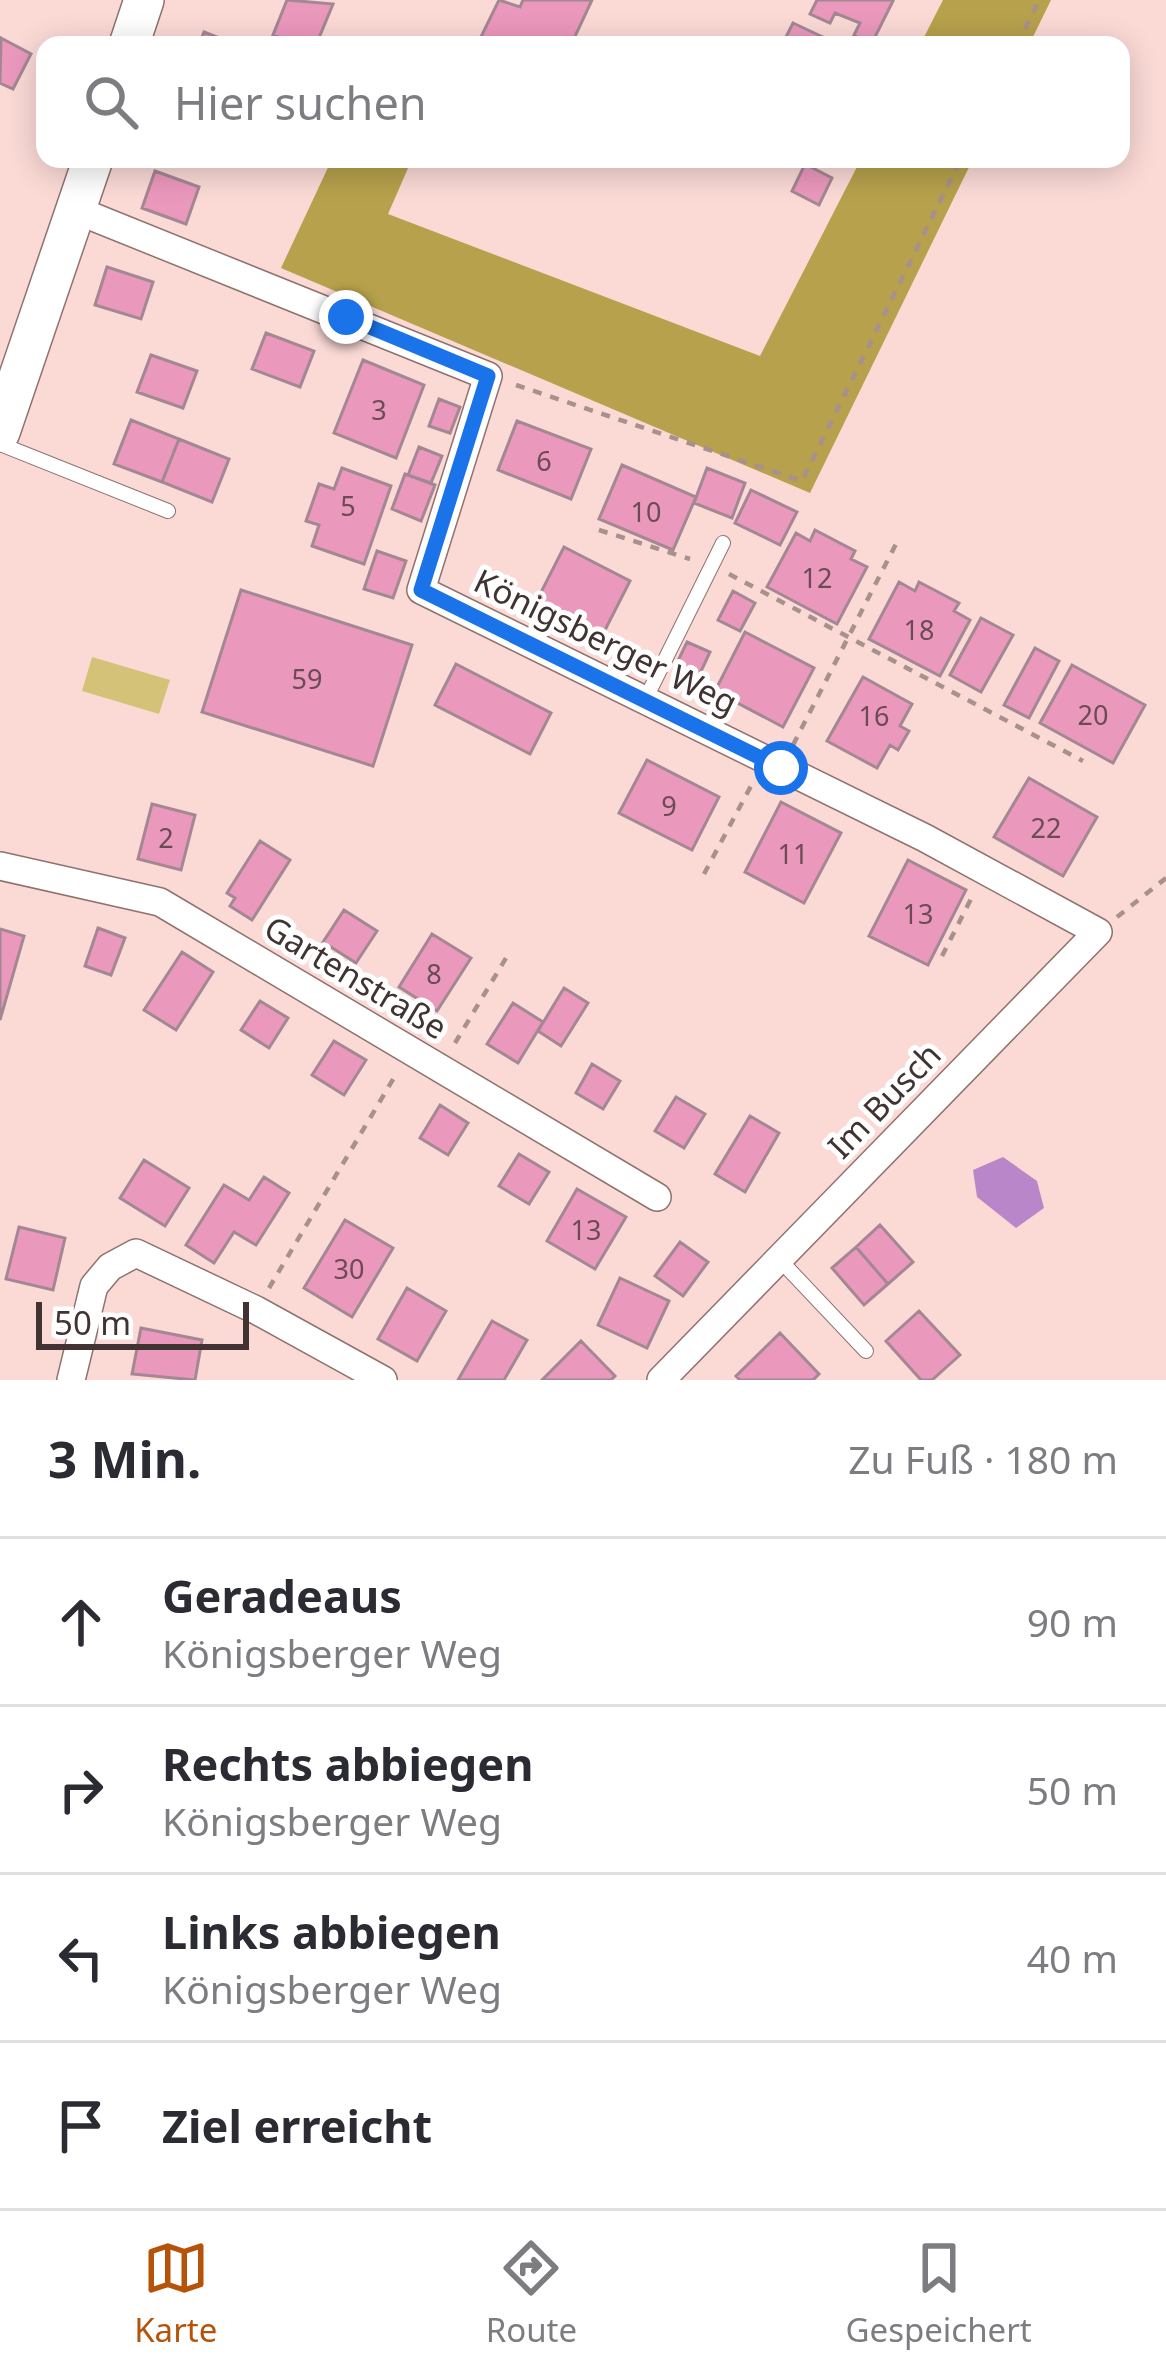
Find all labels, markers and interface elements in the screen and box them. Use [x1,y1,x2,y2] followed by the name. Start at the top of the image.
[36,36,1130,168] search box
[78,69,144,135] icon: search
[174,72,427,133] text: Hier suchen
[319,290,373,344] route end
[371,391,387,428] house number: 3
[536,442,552,479] house number: 6
[340,487,356,524] house number: 5
[631,493,661,530] house number: 10
[467,558,745,724] street label: Königsberger Weg
[802,559,832,596] house number: 12
[904,611,934,648] house number: 18
[292,660,322,697] house number: 59
[1078,696,1108,733] house number: 20
[859,697,889,734] house number: 16
[754,741,808,795] route start
[661,787,677,824] house number: 9
[1031,809,1061,846] house number: 22
[158,819,174,856] house number: 2
[778,835,808,872] house number: 11
[903,895,933,932] house number: 13
[256,905,456,1049] street label: Gartenstraße
[426,955,442,992] house number: 8
[818,1032,950,1168] street label: Im Busch
[571,1211,601,1248] house number: 13
[334,1250,364,1287] house number: 30
[36,1296,249,1349] scale bar
[54,1300,131,1345] text: 50 m
[48,1423,201,1493] text: 3 Min.
[848,1432,1118,1485] text: Zu Fuß · 180 m
[162,1565,402,1626] text: Geradeaus
[48,1589,114,1655] icon: ahead
[1027,1595,1118,1648] text: 90 m
[162,1626,502,1679] text: Königsberger Weg
[162,1733,533,1794] text: Rechts abbiegen
[48,1757,114,1823] icon: right
[1027,1763,1118,1816] text: 50 m
[162,1794,502,1847] text: Königsberger Weg
[162,1901,501,1962] text: Links abbiegen
[48,1925,114,1991] icon: left
[1027,1931,1118,1984] text: 40 m
[162,1962,502,2015] text: Königsberger Weg
[48,2093,114,2159] icon: arrive
[162,2095,432,2156] text: Ziel erreicht
[134,2235,217,2352] tab: Karte
[486,2235,577,2352] tab: Route
[846,2235,1032,2352] tab: Gespeichert

